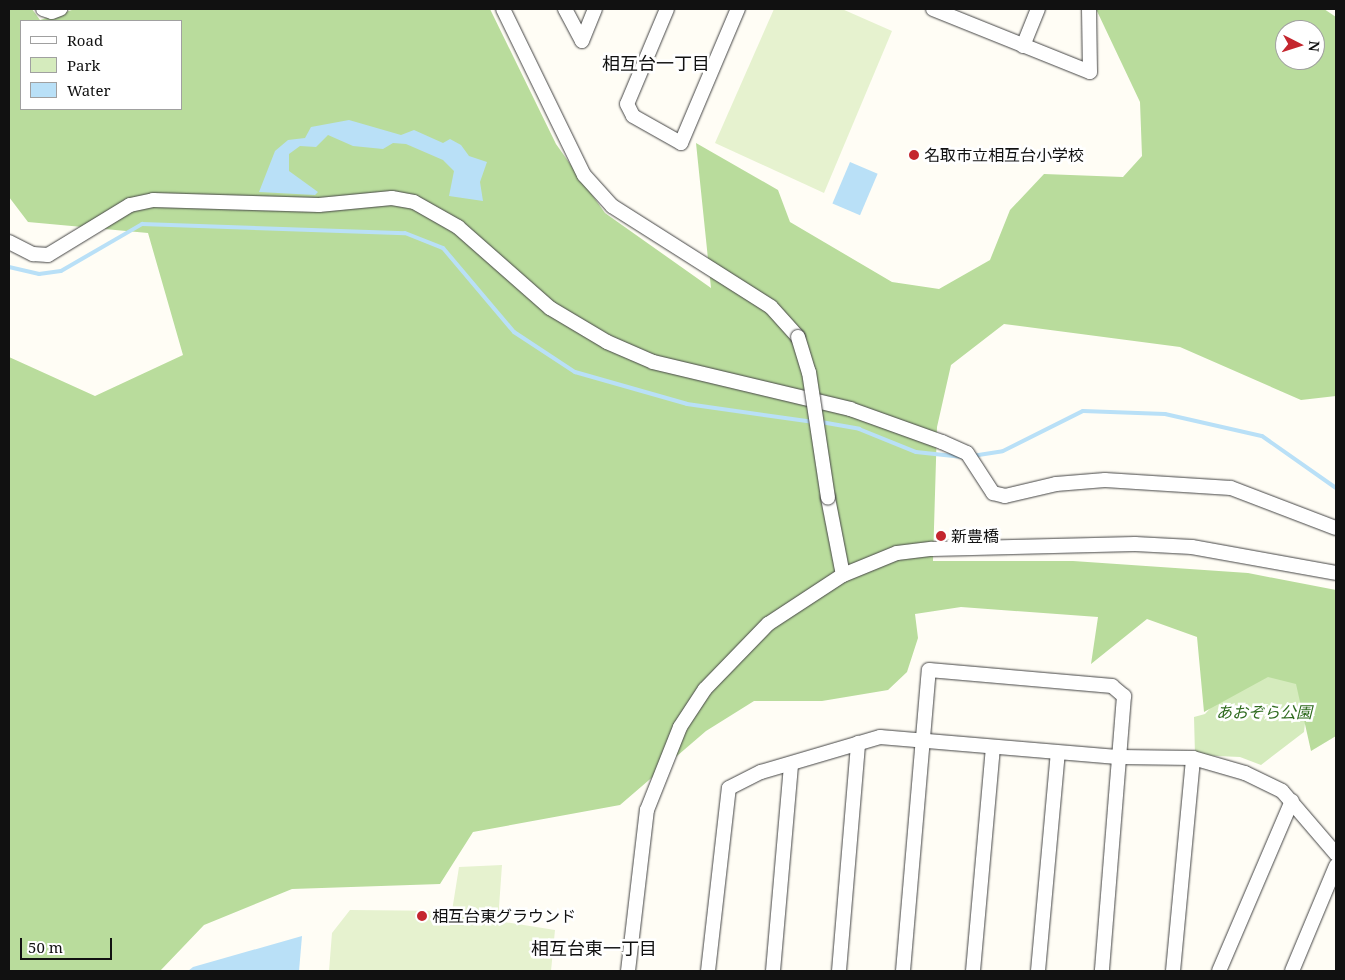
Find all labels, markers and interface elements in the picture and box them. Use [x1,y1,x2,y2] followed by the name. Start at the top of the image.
[20,20,182,110] legend
[1275,20,1325,70] north arrow
[67,30,103,50] text: Road
[1305,40,1324,53] text: N
[602,52,710,74] district label: 相互台一丁目
[67,55,100,75] text: Park
[67,80,110,100] text: Water
[924,145,1084,165] place label: 名取市立相互台小学校
[908,149,920,161] marker: 名取市立相互台小学校
[951,526,999,546] place label: 新豊橋
[935,530,947,542] marker: 新豊橋
[1216,702,1312,722] park label: あおぞら公園
[432,906,576,926] place label: 相互台東グラウンド
[416,910,428,922] marker: 相互台東グラウンド
[22,928,115,960] scale bar
[28,937,63,957] text: 50 m
[531,937,657,959] district label: 相互台東一丁目

